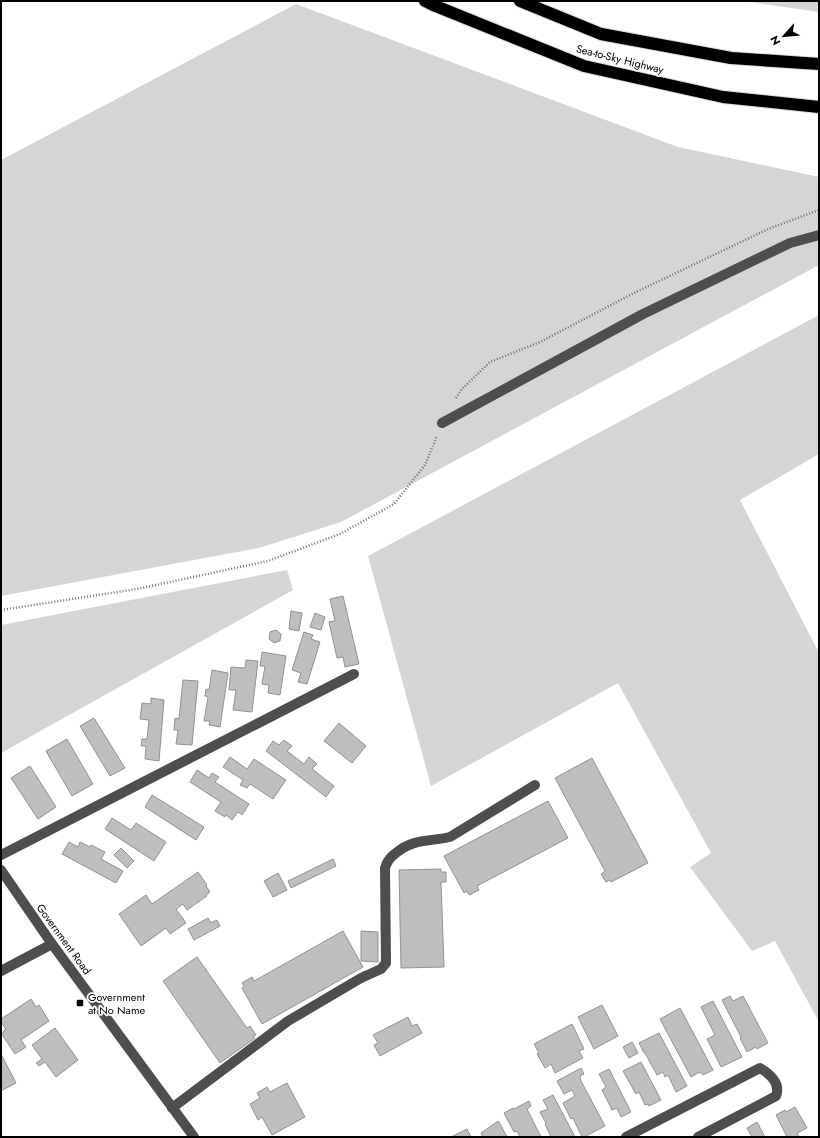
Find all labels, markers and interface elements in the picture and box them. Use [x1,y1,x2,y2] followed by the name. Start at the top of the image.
[764,16,804,56] north arrow
[766,33,784,48] text: N
[575,40,666,78] street label: Sea-to-Sky Highway
[33,900,95,978] street label: Government Road
[88,989,145,1018] place label: Government at No Name
[75,998,85,1008] marker: Government at No Name

